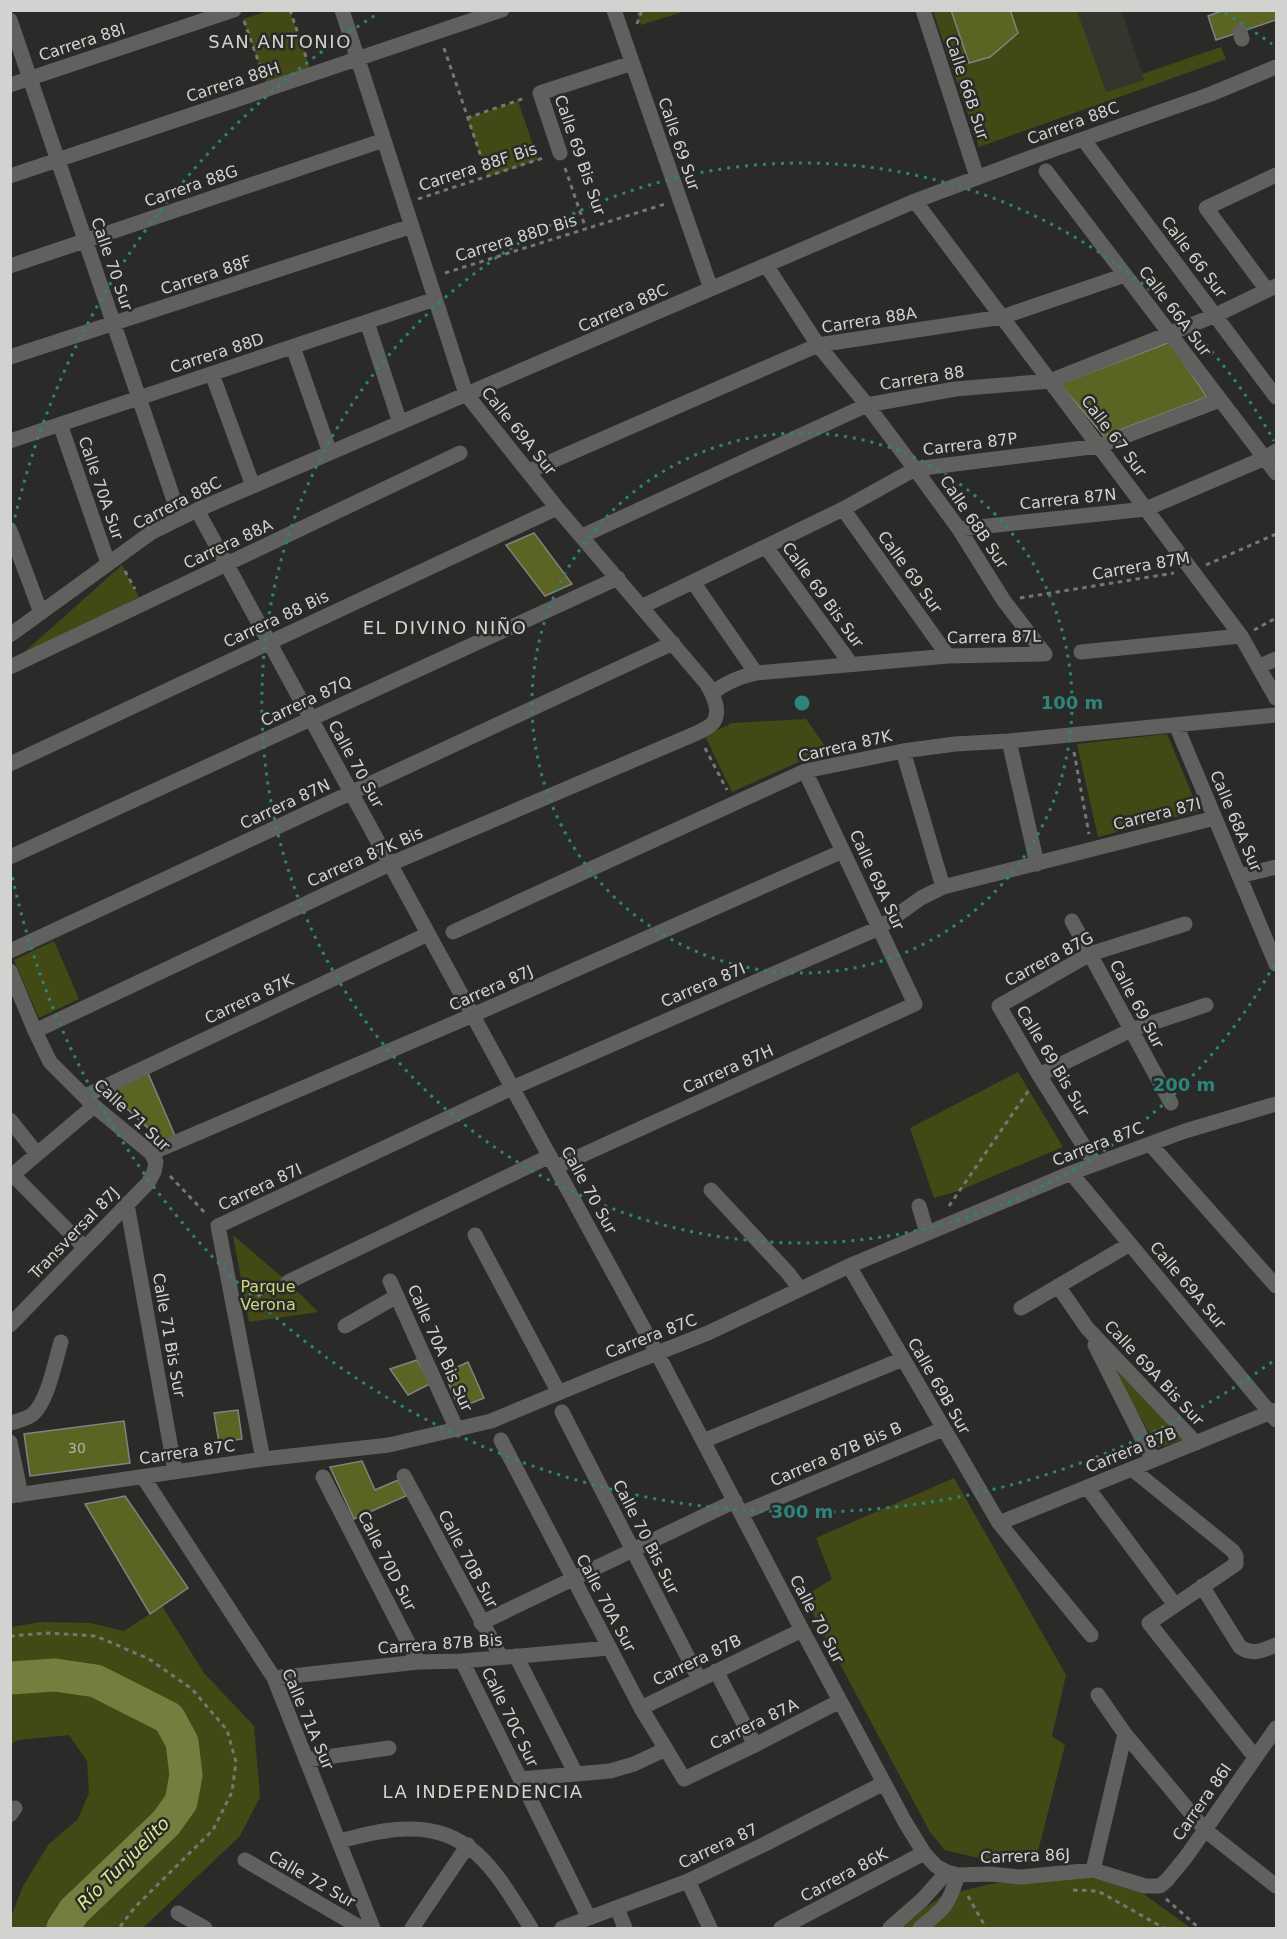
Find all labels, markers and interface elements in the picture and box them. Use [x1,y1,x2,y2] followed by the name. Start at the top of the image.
[36,19,128,65] street label: Carrera 88I
[208,31,352,52] district label: SAN ANTONIO
[941,34,993,143] street label: Calle 66B Sur
[184,58,282,106] street label: Carrera 88H
[551,92,610,218] street label: Calle 69 Bis Sur
[654,95,704,193] street label: Calle 69 Sur
[1024,98,1122,148] street label: Carrera 88C
[416,139,540,195] street label: Carrera 88F Bis
[142,161,240,211] street label: Carrera 88G
[453,210,579,266] street label: Carrera 88D Bis
[1157,212,1231,302] street label: Calle 66 Sur
[87,215,137,313] street label: Calle 70 Sur
[158,251,254,299] street label: Carrera 88F
[1135,262,1215,360] street label: Calle 66A Sur
[575,280,671,336] street label: Carrera 88C
[820,303,918,337] street label: Carrera 88A
[168,329,266,377] street label: Carrera 88D
[878,362,966,394] street label: Carrera 88
[478,383,561,479] street label: Calle 69A Sur
[1077,391,1151,481] street label: Calle 67 Sur
[922,429,1019,459] street label: Carrera 87P
[74,434,128,543] street label: Calle 70A Sur
[936,472,1012,572] street label: Calle 68B Sur
[130,473,224,533] street label: Carrera 88C
[1019,484,1117,514] street label: Carrera 87N
[180,515,276,573] street label: Carrera 88A
[874,527,946,617] street label: Calle 69 Sur
[778,538,868,652] street label: Calle 69 Bis Sur
[1091,548,1191,584] street label: Carrera 87M
[220,586,332,652] street label: Carrera 88 Bis
[363,617,527,638] district label: EL DIVINO NIÑO
[947,627,1041,647] street label: Carrera 87L
[258,672,354,730] street label: Carrera 87Q
[1041,692,1103,713] text: 100 m
[792,693,812,713] centre of rings
[324,717,388,811] street label: Calle 70 Sur
[796,726,894,766] street label: Carrera 87K
[1206,768,1266,875] street label: Calle 68A Sur
[237,775,333,833] street label: Carrera 87N
[1111,794,1203,834] street label: Carrera 87I
[304,823,426,891] street label: Carrera 87K Bis
[846,827,909,933] street label: Calle 69A Sur
[1001,928,1097,990] street label: Carrera 87G
[1106,957,1168,1052] street label: Calle 69 Sur
[658,959,748,1011] street label: Carrera 87I
[446,961,536,1015] street label: Carrera 87J
[202,970,297,1028] street label: Carrera 87K
[1012,1002,1094,1120] street label: Calle 69 Bis Sur
[680,1041,776,1097] street label: Carrera 87H
[1153,1074,1215,1095] text: 200 m
[90,1075,174,1155] street label: Calle 71 Sur
[1050,1118,1146,1170] street label: Carrera 87C
[557,1143,621,1237] street label: Calle 70 Sur
[215,1159,305,1215] street label: Carrera 87I
[24,1183,123,1284] street label: Transversal 87J
[1146,1238,1230,1333] street label: Calle 69A Sur
[149,1271,189,1399] street label: Calle 71 Bis Sur
[240,1277,296,1314] park label: Parque Verona
[403,1282,477,1415] street label: Calle 70A Bis Sur
[603,1310,699,1362] street label: Carrera 87C
[1100,1316,1208,1430] street label: Calle 69A Bis Sur
[904,1334,974,1438] street label: Calle 69B Sur
[767,1418,905,1490] street label: Carrera 87B Bis B
[1083,1423,1179,1477] street label: Carrera 87B
[138,1436,236,1468] street label: Carrera 87C
[68,1440,86,1456] house number: 30
[609,1477,683,1598] street label: Calle 70 Bis Sur
[771,1501,833,1522] text: 300 m
[434,1507,502,1612] street label: Calle 70B Sur
[354,1508,420,1614] street label: Calle 70D Sur
[572,1551,640,1656] street label: Calle 70A Sur
[786,1572,848,1667] street label: Calle 70 Sur
[377,1630,503,1658] street label: Carrera 87B Bis
[650,1630,744,1690] street label: Carrera 87B
[478,1664,542,1770] street label: Calle 70C Sur
[278,1666,338,1773] street label: Calle 71A Sur
[707,1694,801,1754] street label: Carrera 87A
[1168,1760,1236,1844] street label: Carrera 86I
[382,1781,584,1802] district label: LA INDEPENDENCIA
[73,1813,173,1913] water label: Río Tunjuelito
[675,1819,761,1873] street label: Carrera 87
[797,1844,891,1906] street label: Carrera 86K
[980,1845,1070,1867] street label: Carrera 86J
[265,1846,359,1912] street label: Calle 72 Sur

